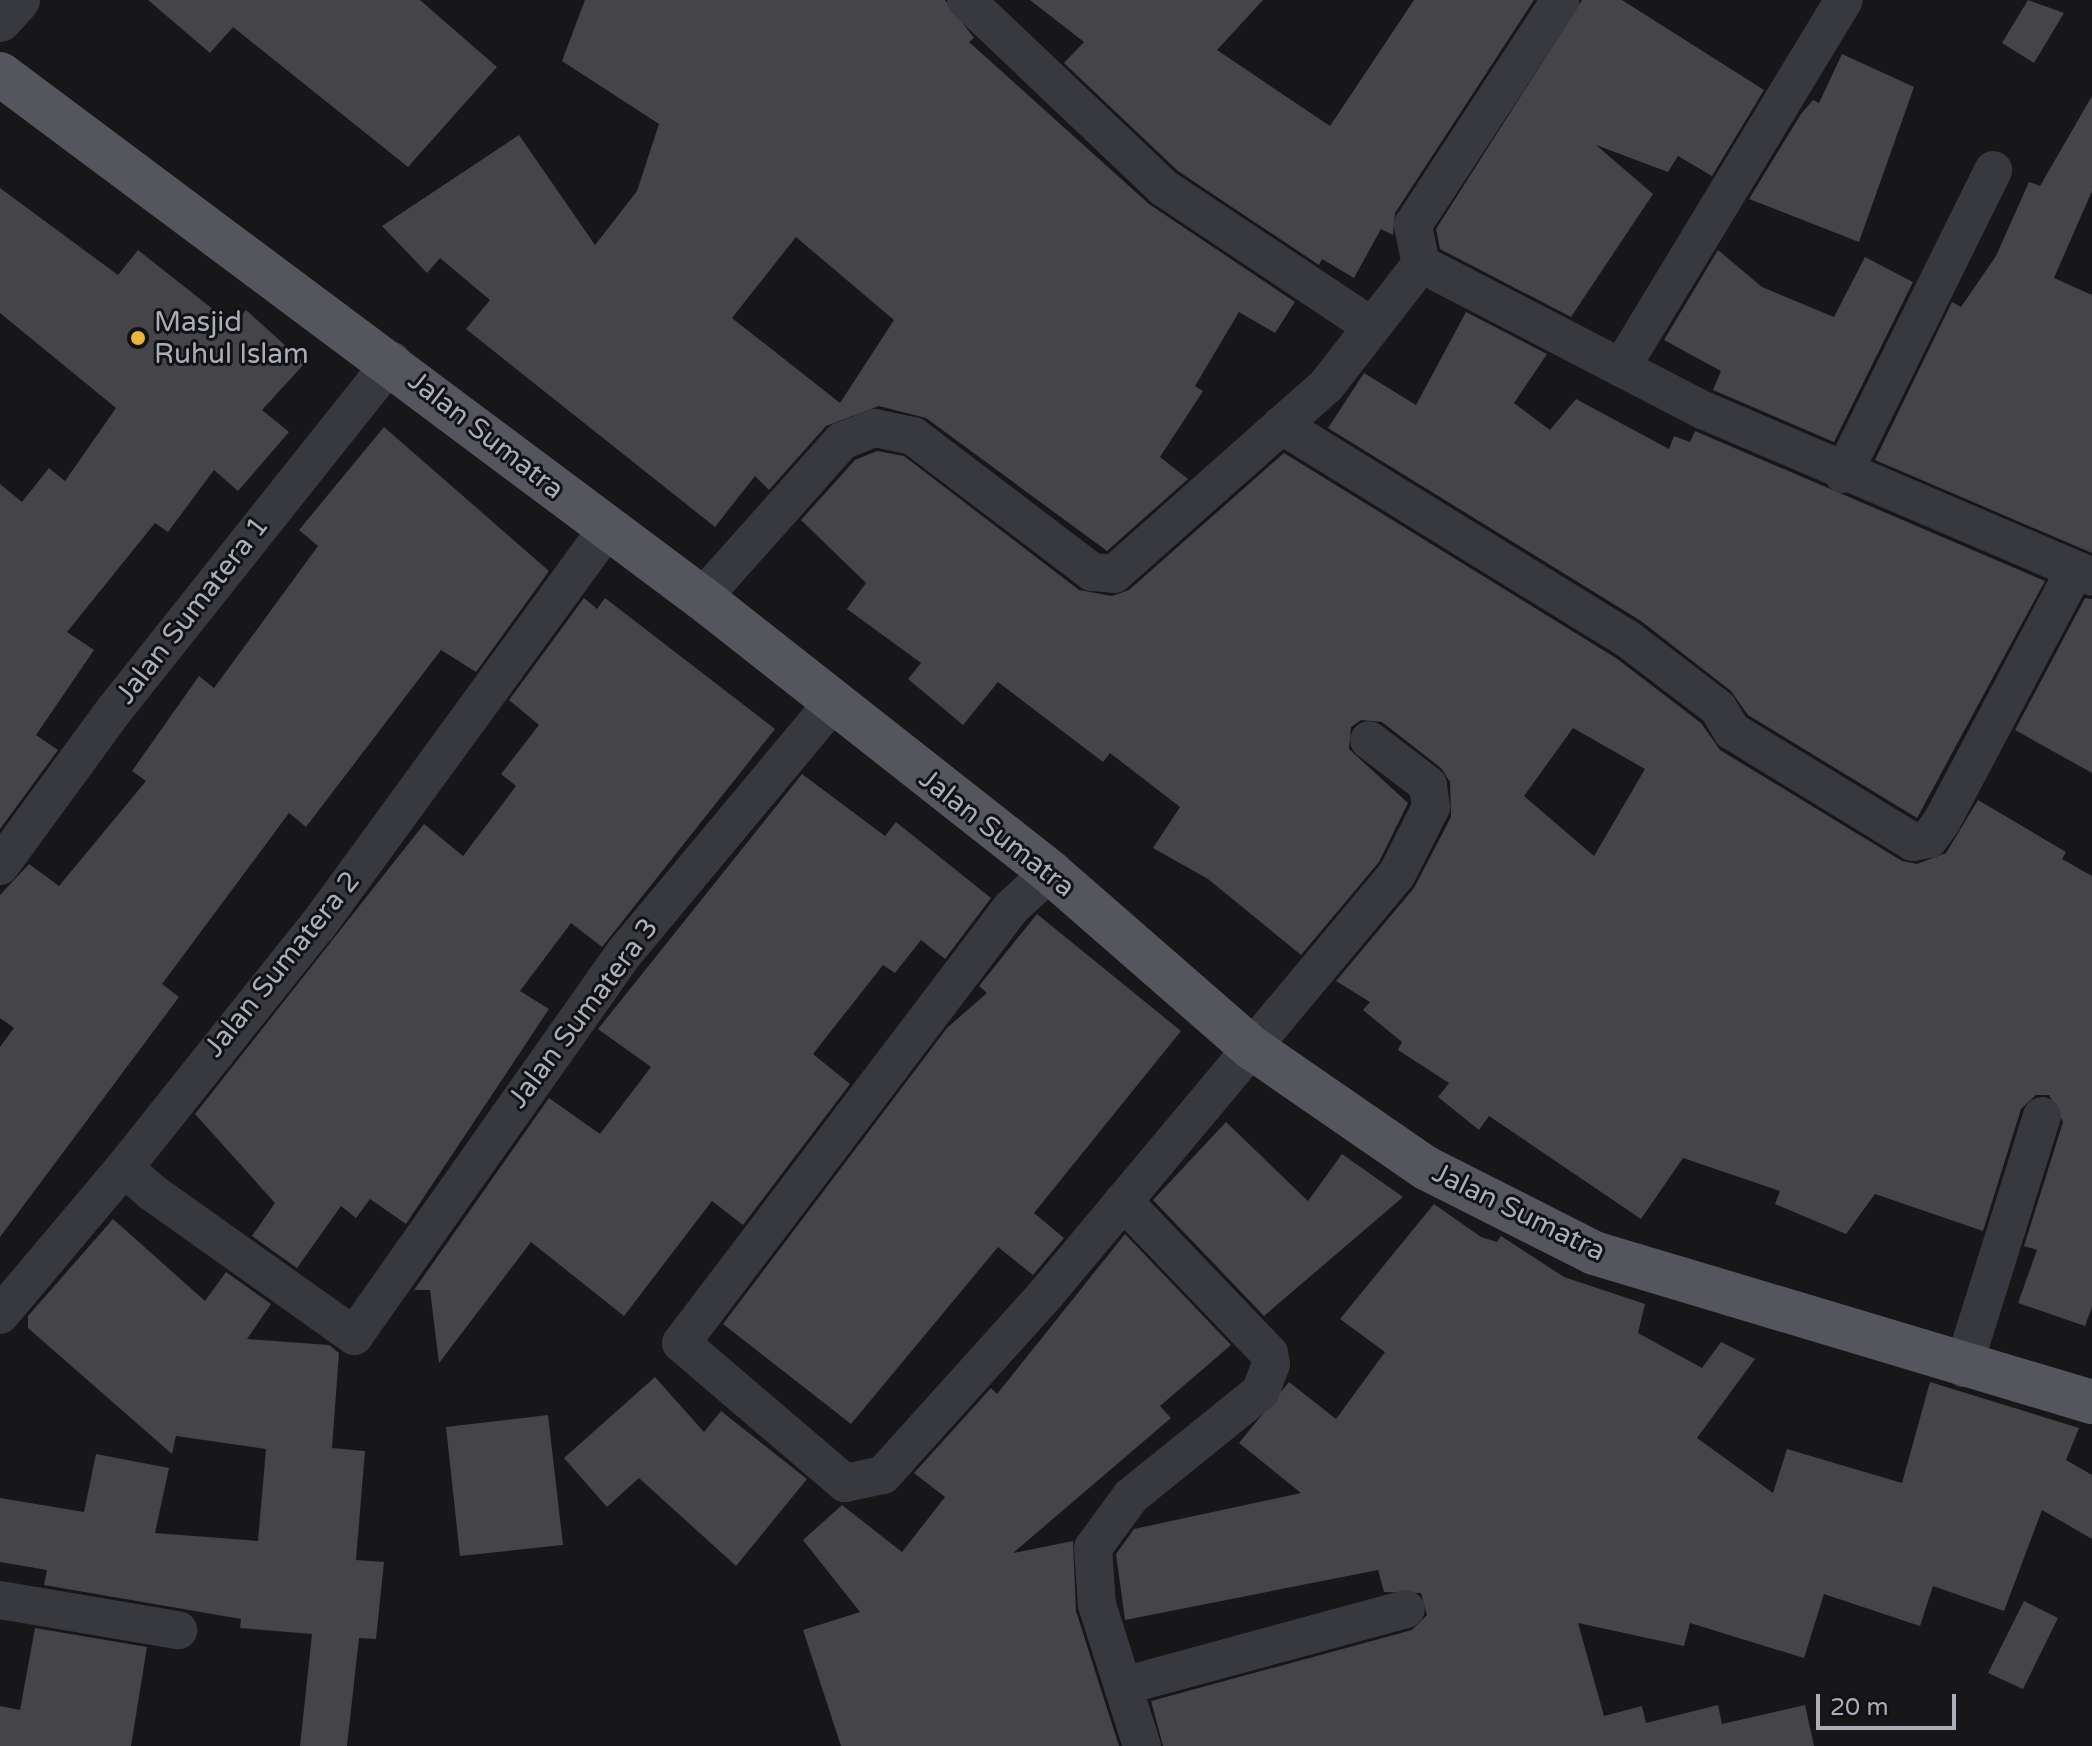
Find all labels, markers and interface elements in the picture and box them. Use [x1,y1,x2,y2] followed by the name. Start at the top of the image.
[154,305,309,371] place label: Masjid Ruhul Islam
[129,329,147,347] marker: Masjid Ruhul Islam
[402,364,570,506] street label: Jalan Sumatra
[108,510,276,710] street label: Jalan Sumatera 1
[913,762,1081,904] street label: Jalan Sumatra
[197,865,367,1063] street label: Jalan Sumatera 2
[501,912,665,1114] street label: Jalan Sumatera 3
[1427,1156,1611,1268] street label: Jalan Sumatra
[1820,1678,1960,1728] scale bar
[1830,1693,1888,1722] text: 20 m

